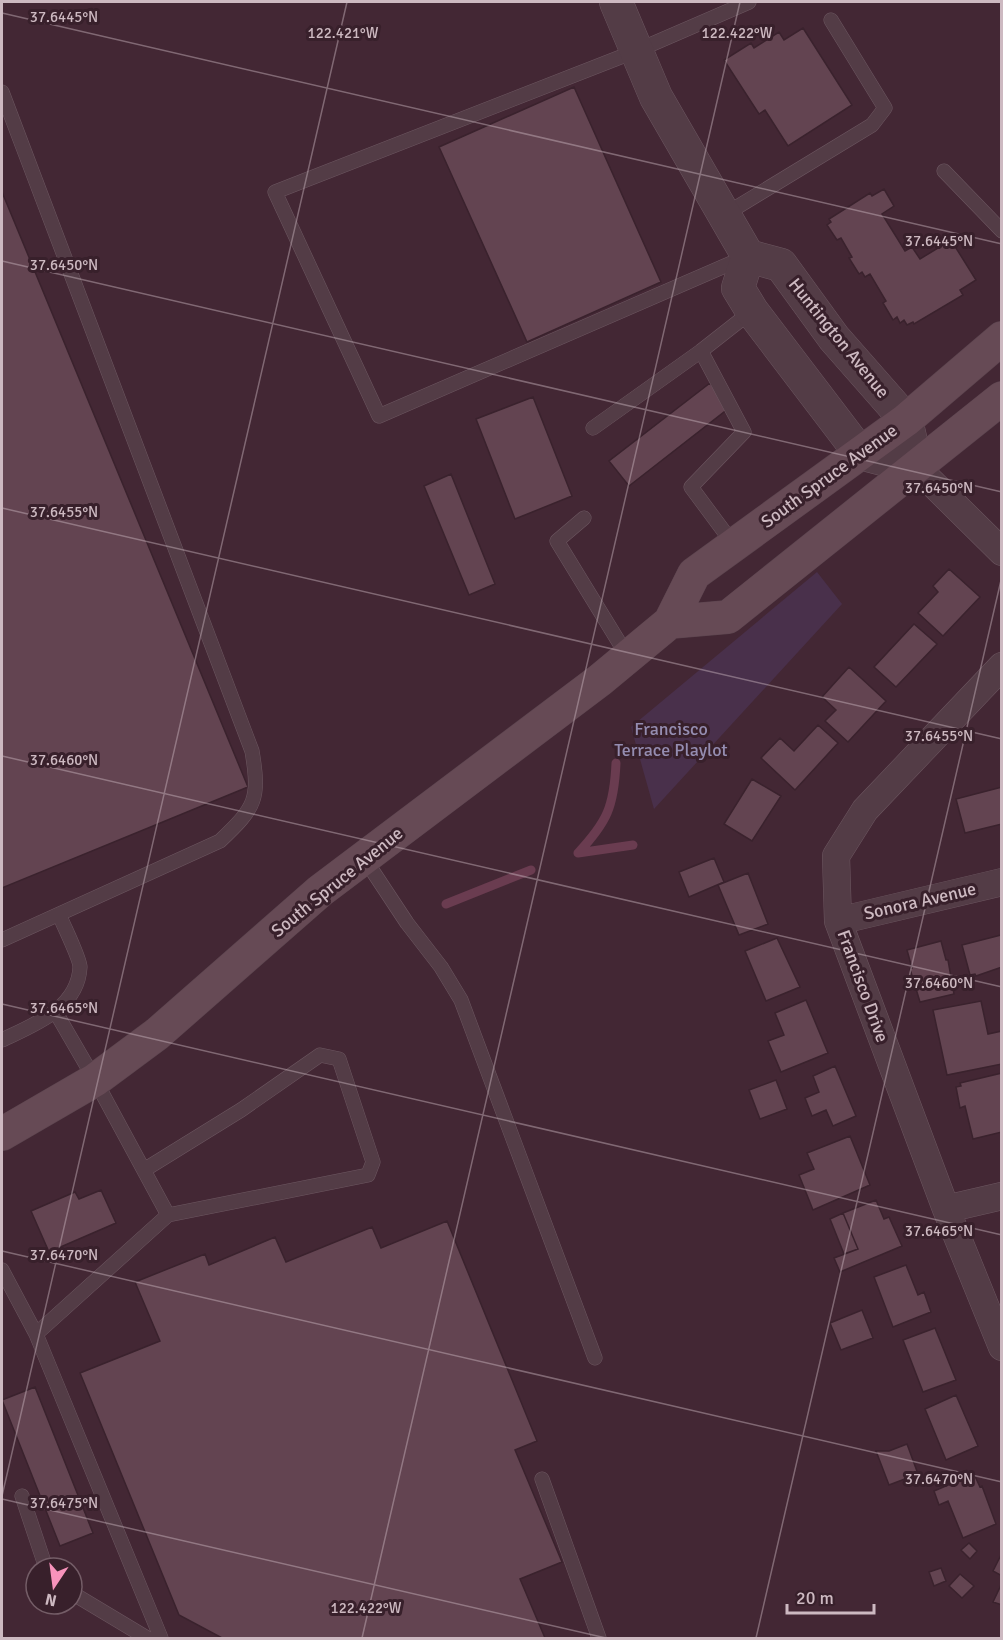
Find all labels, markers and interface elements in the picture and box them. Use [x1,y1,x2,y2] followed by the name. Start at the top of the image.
[30,8,98,26] text: 37.6445°N
[308,24,379,42] text: 122.421°W
[702,24,773,42] text: 122.422°W
[905,232,973,250] text: 37.6445°N
[30,256,98,274] text: 37.6450°N
[784,274,894,402] street label: Huntington Avenue
[757,419,901,533] street label: South Spruce Avenue
[905,479,973,497] text: 37.6450°N
[30,503,98,521] text: 37.6455°N
[614,718,728,761] park label: Francisco Terrace Playlot
[905,727,973,745] text: 37.6455°N
[30,751,98,769] text: 37.6460°N
[267,822,407,942] street label: South Spruce Avenue
[862,877,978,925] street label: Sonora Avenue
[833,927,893,1045] street label: Francisco Drive
[905,974,973,992] text: 37.6460°N
[30,999,98,1017] text: 37.6465°N
[905,1222,973,1240] text: 37.6465°N
[30,1246,98,1264] text: 37.6470°N
[905,1470,973,1488] text: 37.6470°N
[30,1494,98,1512] text: 37.6475°N
[24,1556,84,1616] north arrow
[787,1577,874,1615] scale bar
[796,1587,834,1609] text: 20 m
[43,1589,59,1611] text: N
[331,1599,402,1617] text: 122.422°W

